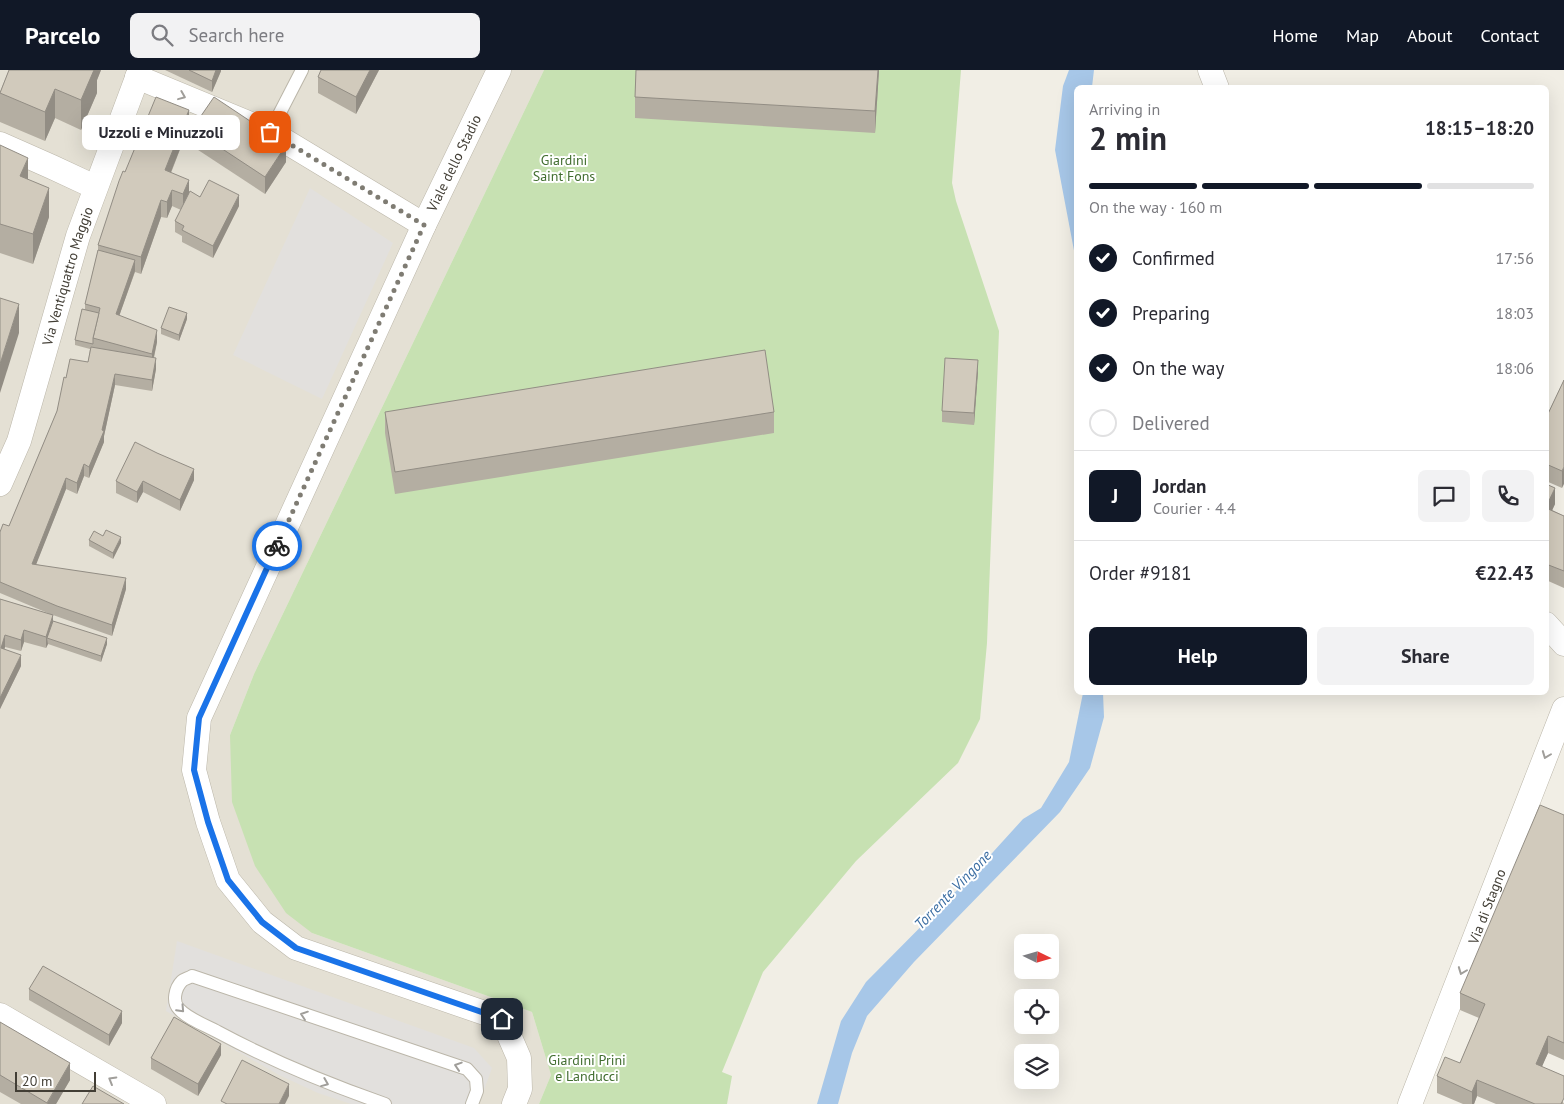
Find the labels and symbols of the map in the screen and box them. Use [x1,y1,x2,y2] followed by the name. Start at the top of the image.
[177,89,186,100] one-way arrow
[249,111,291,153] pin
[422,112,485,215] street label: Viale dello Stadio
[82,114,240,150] callout: Uzzoli e Minuzzoli
[533,151,595,185] park label: Giardini Saint Fons
[38,204,97,349] street label: Via Ventiquattro Maggio
[252,521,302,571] courier
[1542,750,1552,759] one-way arrow
[910,846,995,933] water label: Torrente Vingone
[1464,866,1510,948] street label: Via di Stagno
[1014,934,1059,979] north arrow
[1458,967,1468,975] one-way arrow
[481,998,523,1040] pin
[176,1004,185,1013] one-way arrow
[300,1011,309,1021] one-way arrow
[548,1051,626,1085] park label: Giardini Prini e Landucci
[454,1062,463,1072] one-way arrow
[15,1069,96,1092] scale bar
[109,1076,118,1086] one-way arrow
[321,1077,329,1087] one-way arrow

